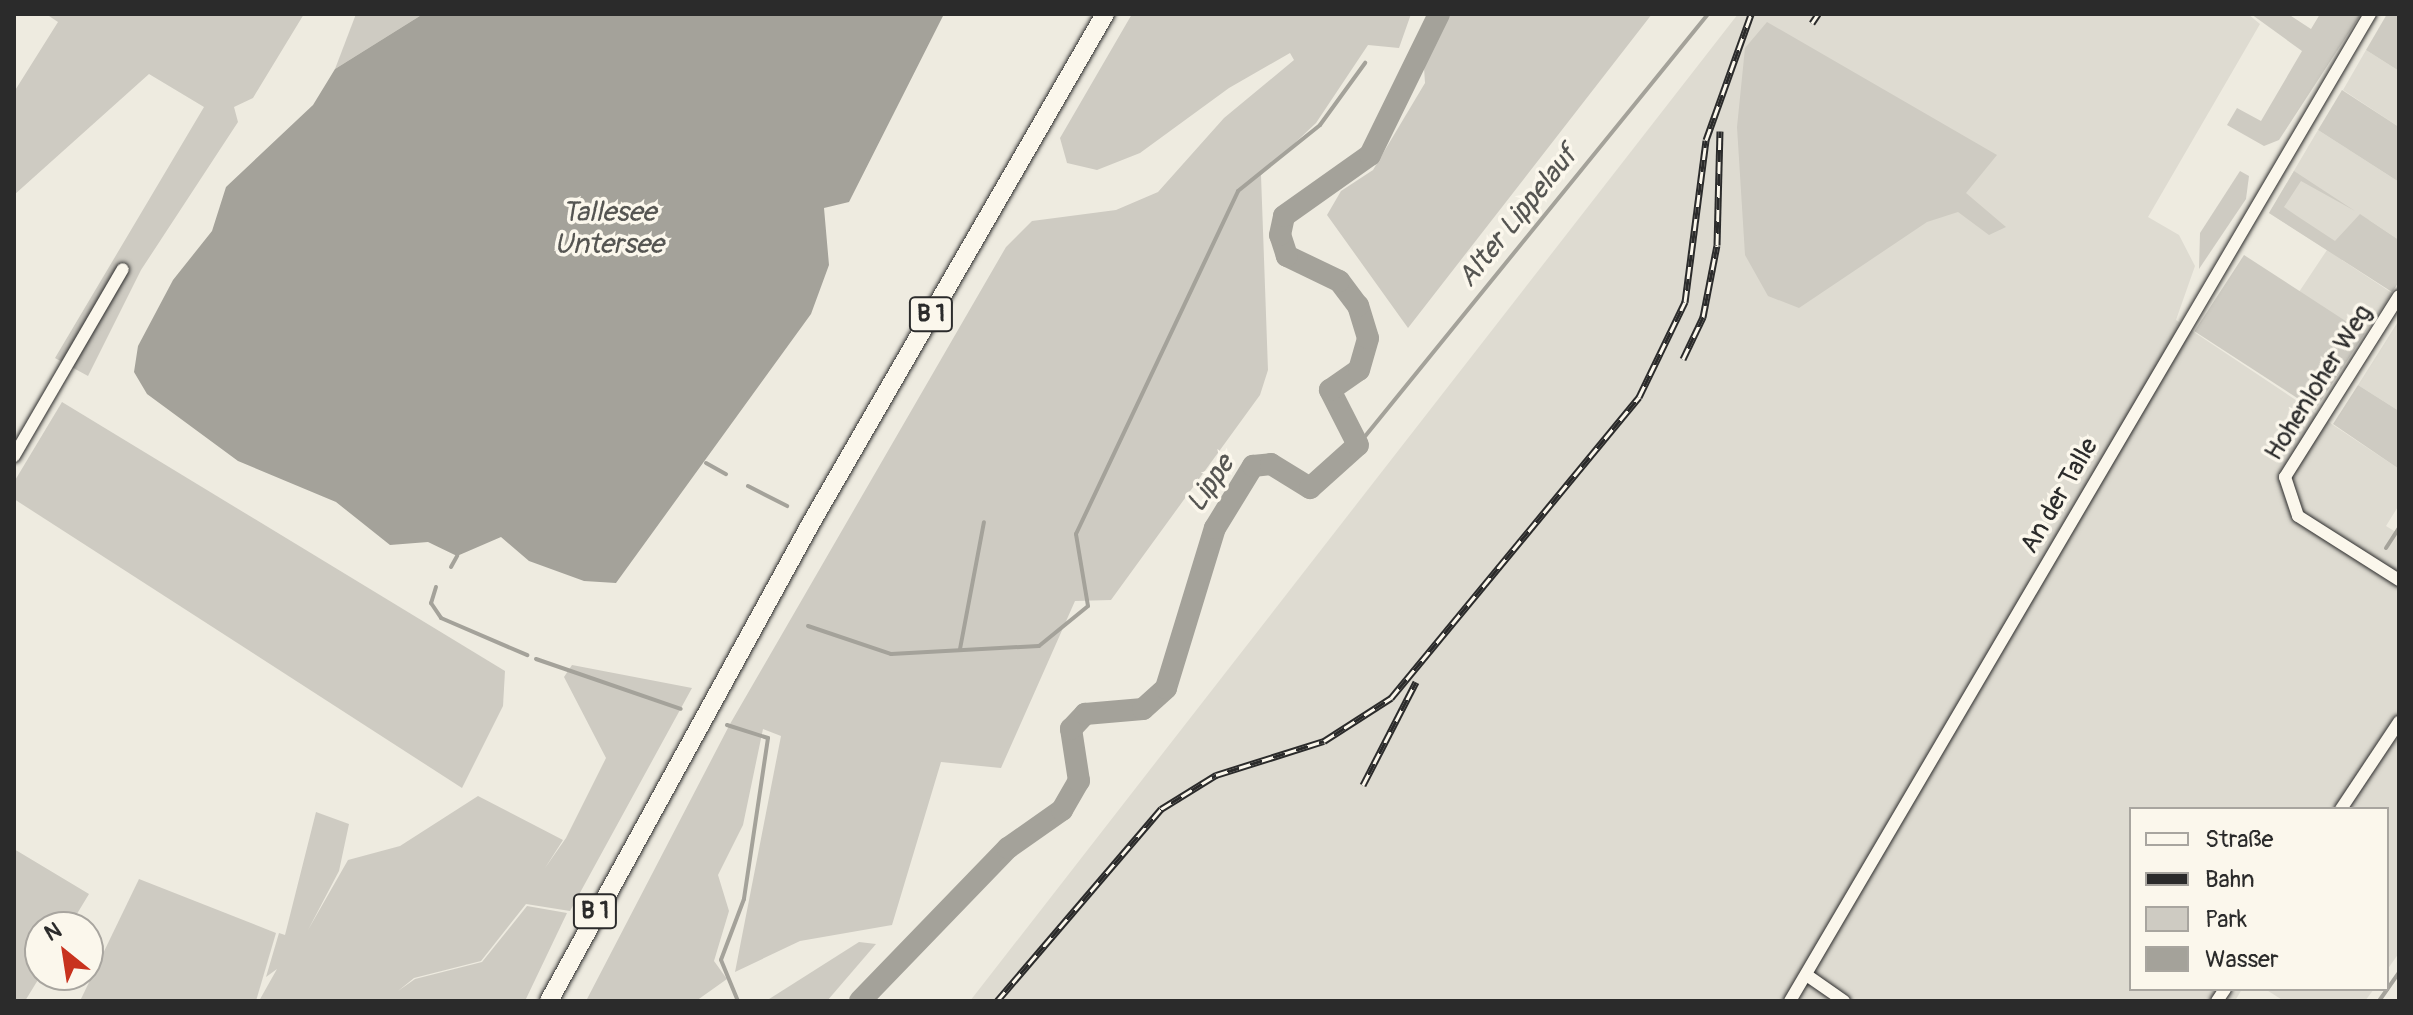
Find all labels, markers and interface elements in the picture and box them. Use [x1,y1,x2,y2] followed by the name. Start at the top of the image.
[1451,140,1585,294] water label: Alter Lippelauf
[554,196,664,262] water label: Tallesee Untersee
[907,294,955,334] road number: B 1
[2259,299,2379,467] street label: Hohenloher Weg
[2014,433,2106,559] street label: An der Talle
[1180,449,1242,519] water label: Lippe
[2129,807,2389,991] legend
[2205,825,2273,854] text: Straße
[2205,865,2255,894] text: Bahn
[571,891,619,931] road number: B 1
[2205,905,2247,934] text: Park
[24,911,104,991] north arrow
[40,916,66,948] text: N
[2205,945,2279,974] text: Wasser

